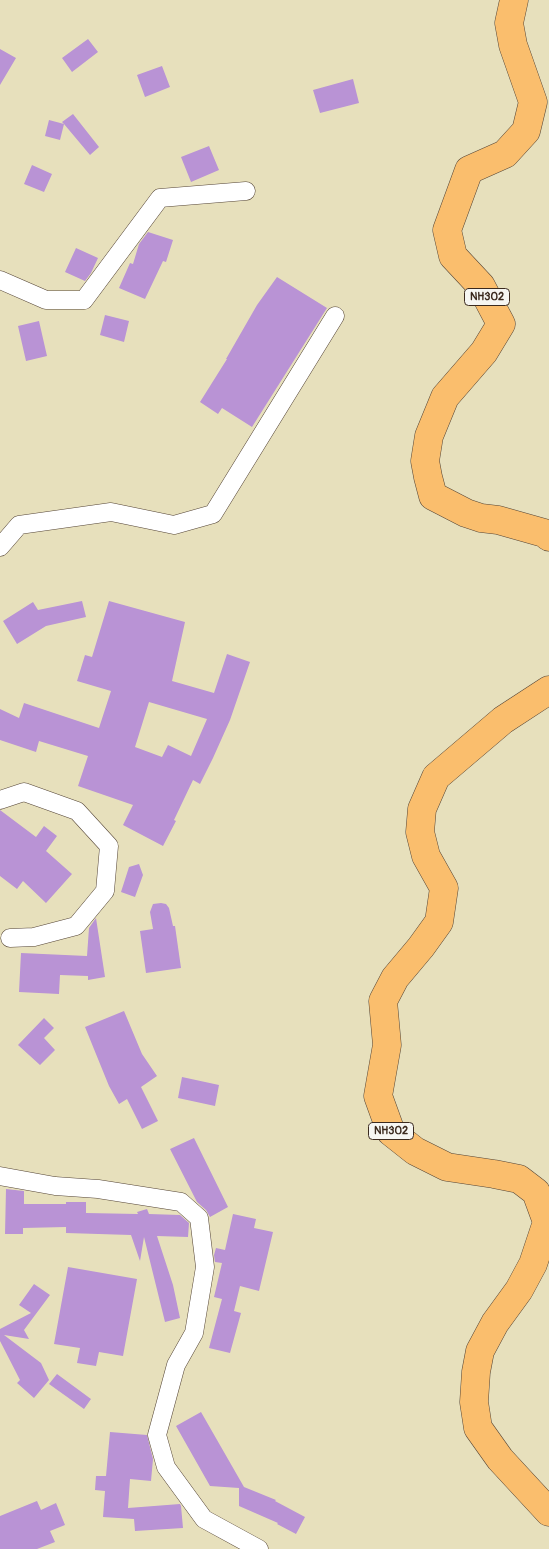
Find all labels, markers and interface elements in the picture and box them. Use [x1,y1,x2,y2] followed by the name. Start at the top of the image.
[464,288,510,306] road number: NH302
[368,1122,414,1140] road number: NH302

